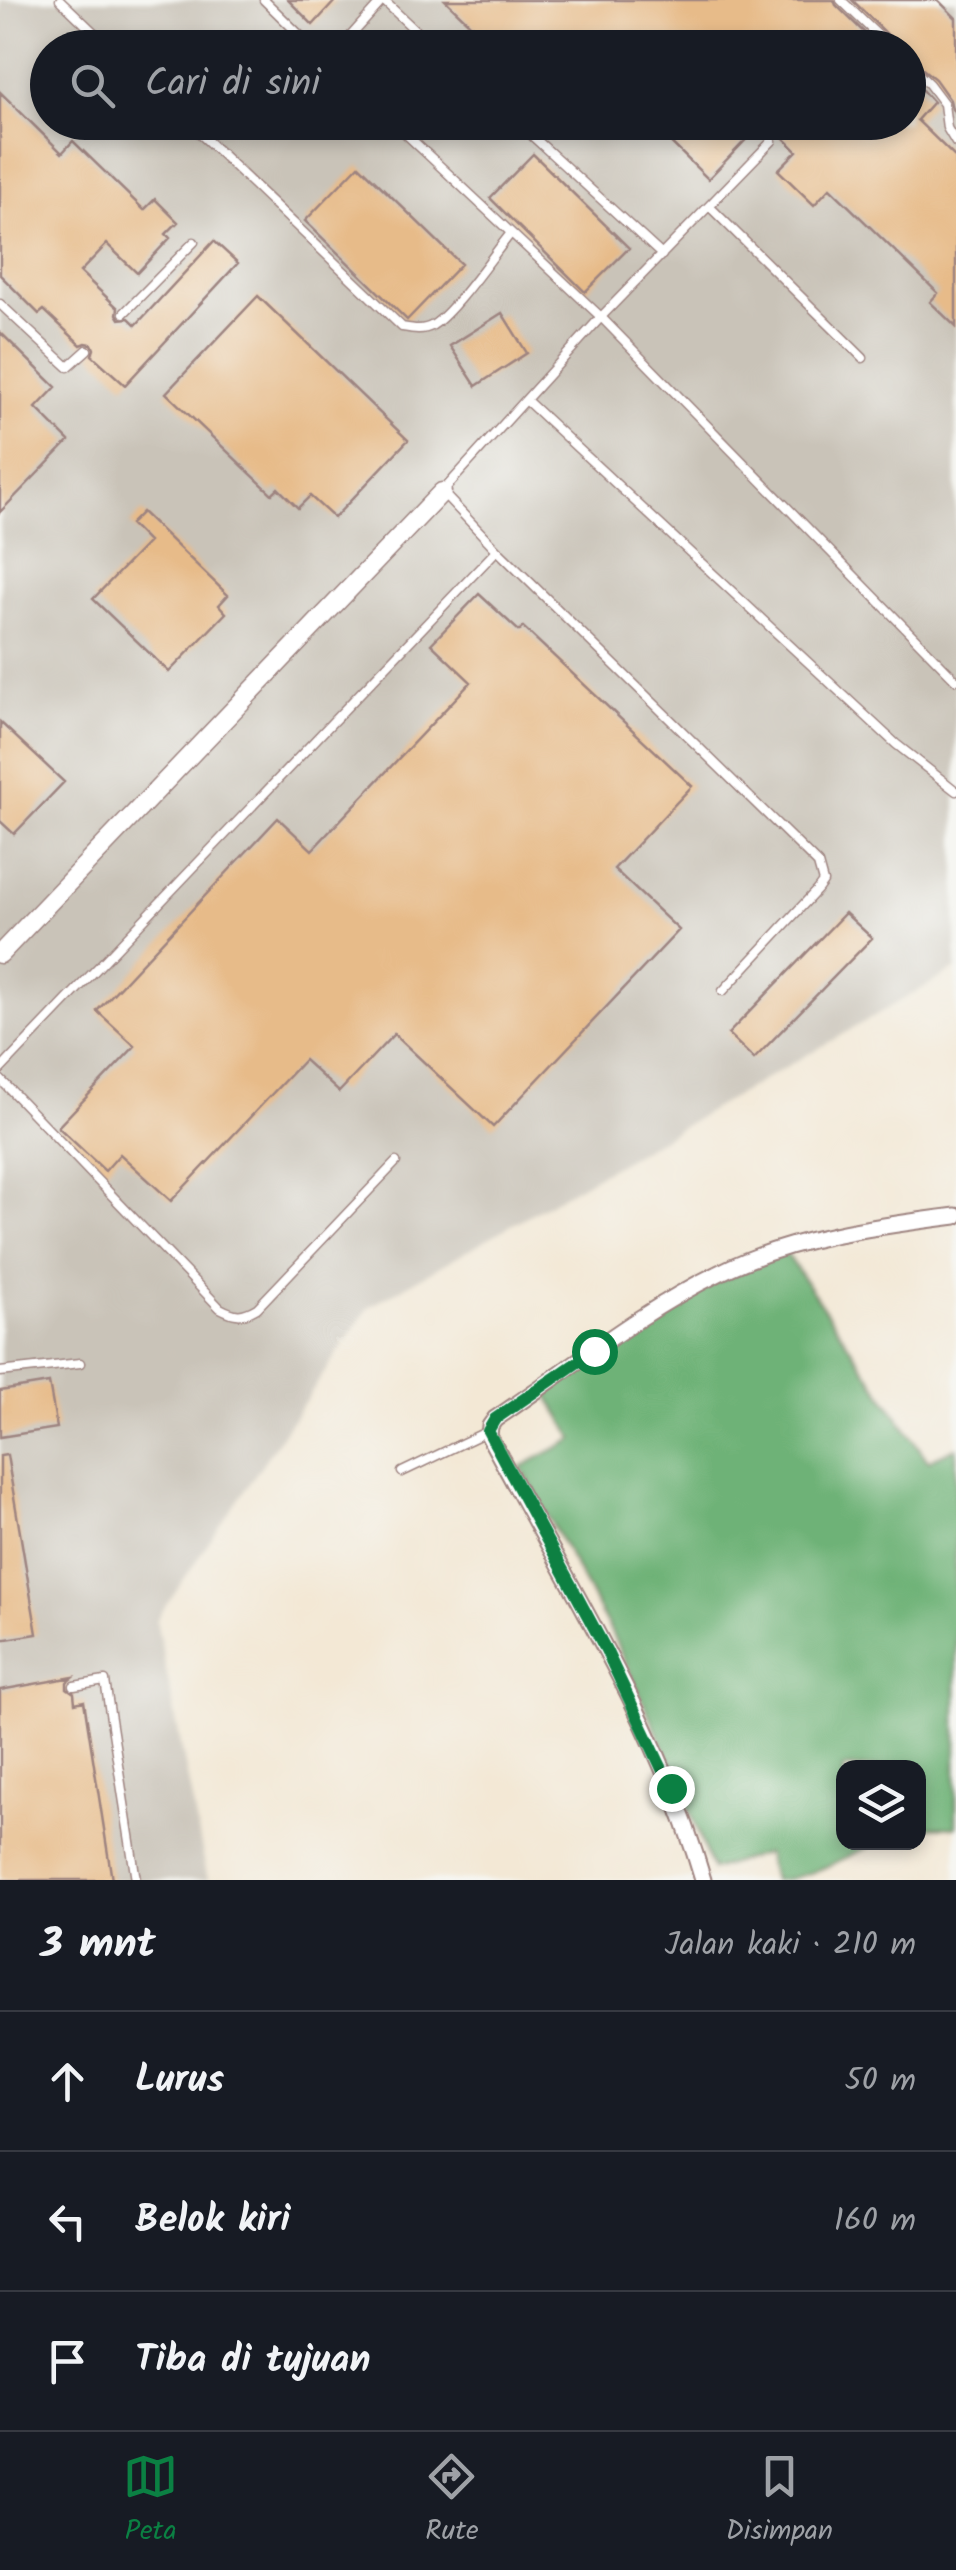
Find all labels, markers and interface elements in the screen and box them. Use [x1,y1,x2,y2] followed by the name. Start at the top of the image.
[30,30,926,140] search box
[145,55,320,115] text: Cari di sini
[65,58,120,113] icon: search
[572,1329,618,1375] route start
[836,1760,926,1850] map controls
[836,1760,926,1850] button: layers
[649,1766,695,1812] route end
[40,1912,156,1979] text: 3 mnt
[664,1920,916,1971] text: Jalan kaki · 210 m
[135,2051,224,2111] text: Lurus
[40,2054,95,2109] icon: ahead
[845,2056,916,2107] text: 50 m
[135,2191,290,2251] text: Belok kiri
[40,2194,95,2249] icon: left
[834,2196,916,2247] text: 160 m
[135,2331,371,2391] text: Tiba di tujuan
[40,2334,95,2389] icon: arrive
[123,2449,178,2554] tab: Peta
[424,2449,479,2554] tab: Rute
[726,2449,833,2554] tab: Disimpan

